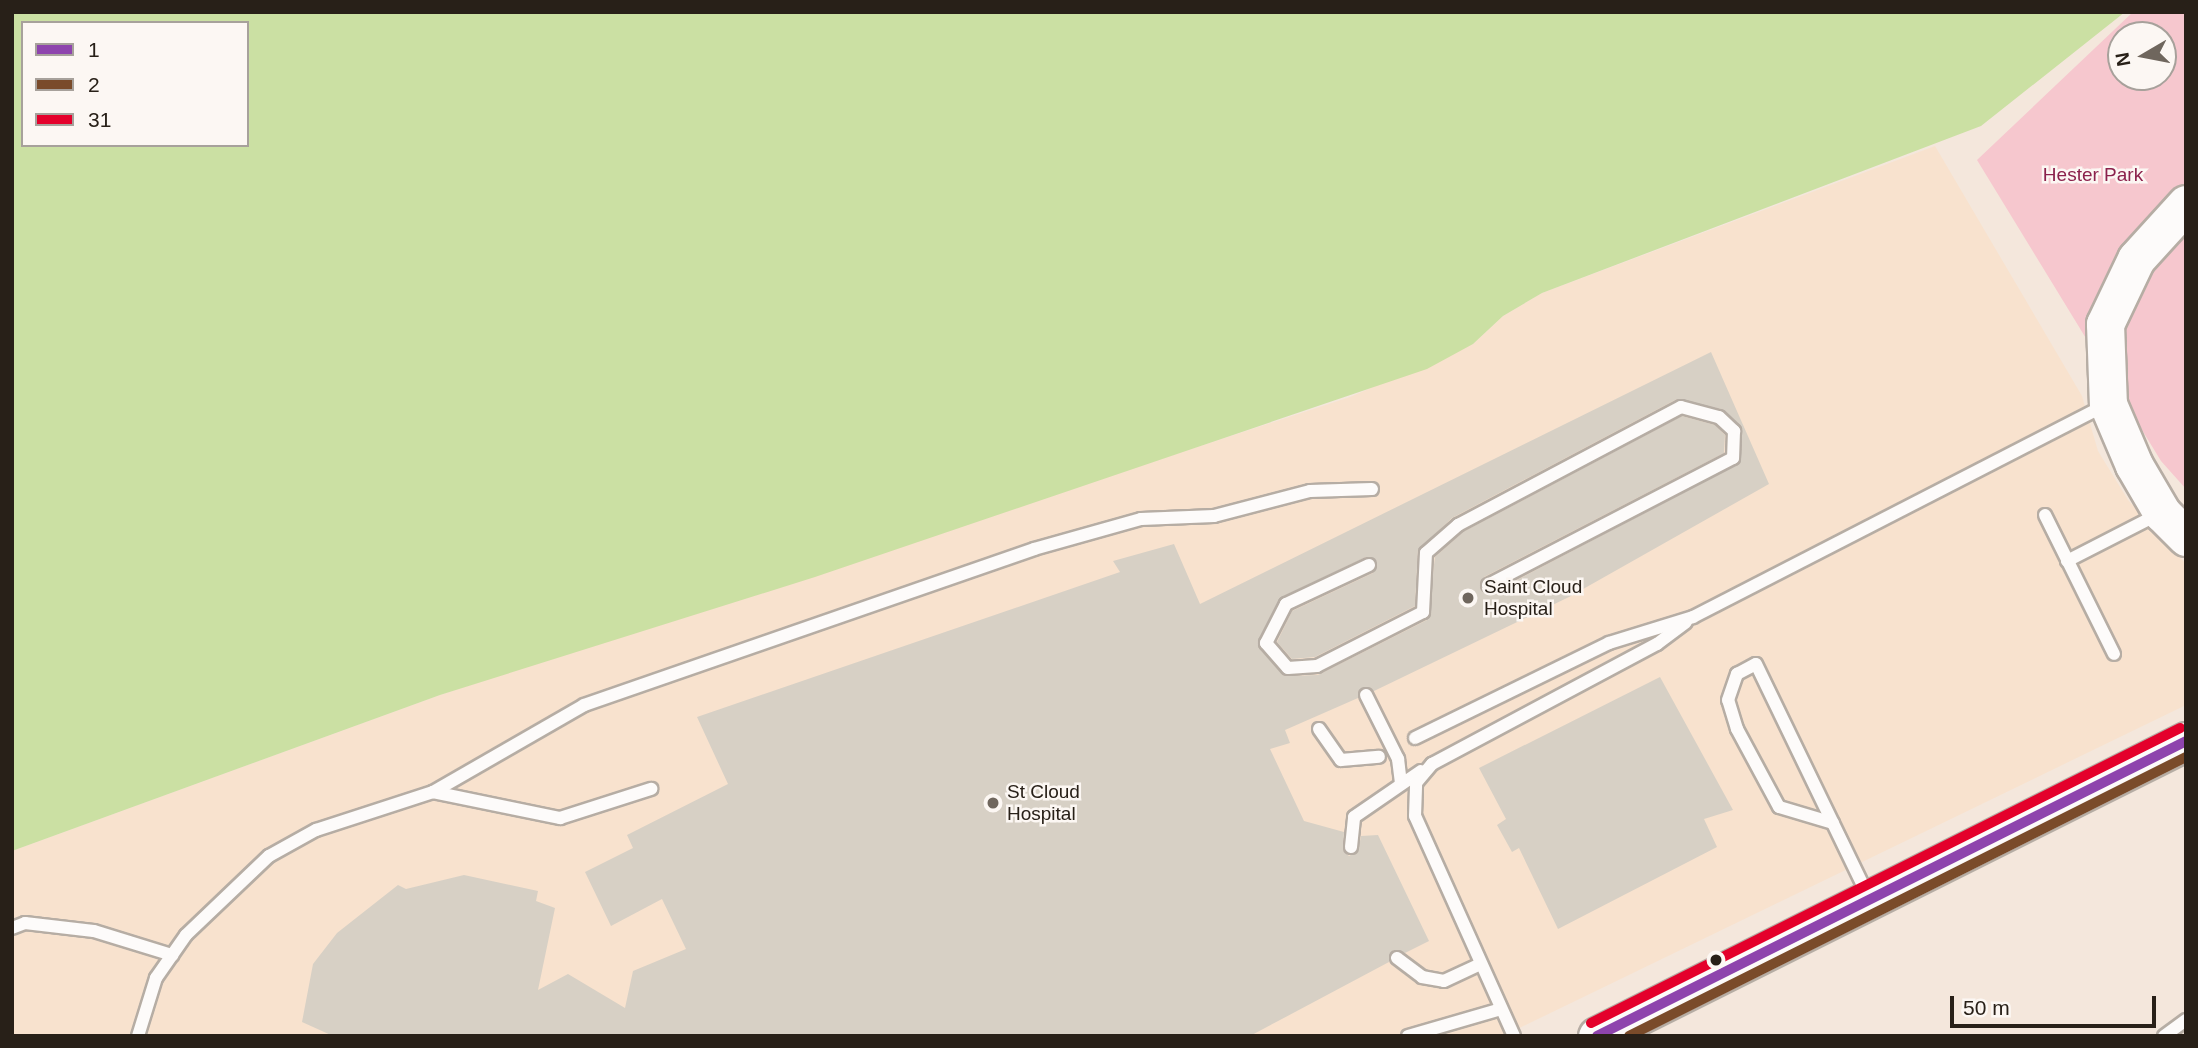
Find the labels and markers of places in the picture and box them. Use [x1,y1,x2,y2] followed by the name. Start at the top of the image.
[1484,576,1582,620] place label: Saint Cloud Hospital
[1458,588,1478,608] marker: Saint Cloud Hospital
[1007,781,1080,825] place label: St Cloud Hospital
[985,795,1001,811] marker: St Cloud Hospital
[1709,953,1723,967] unlabelled marker

